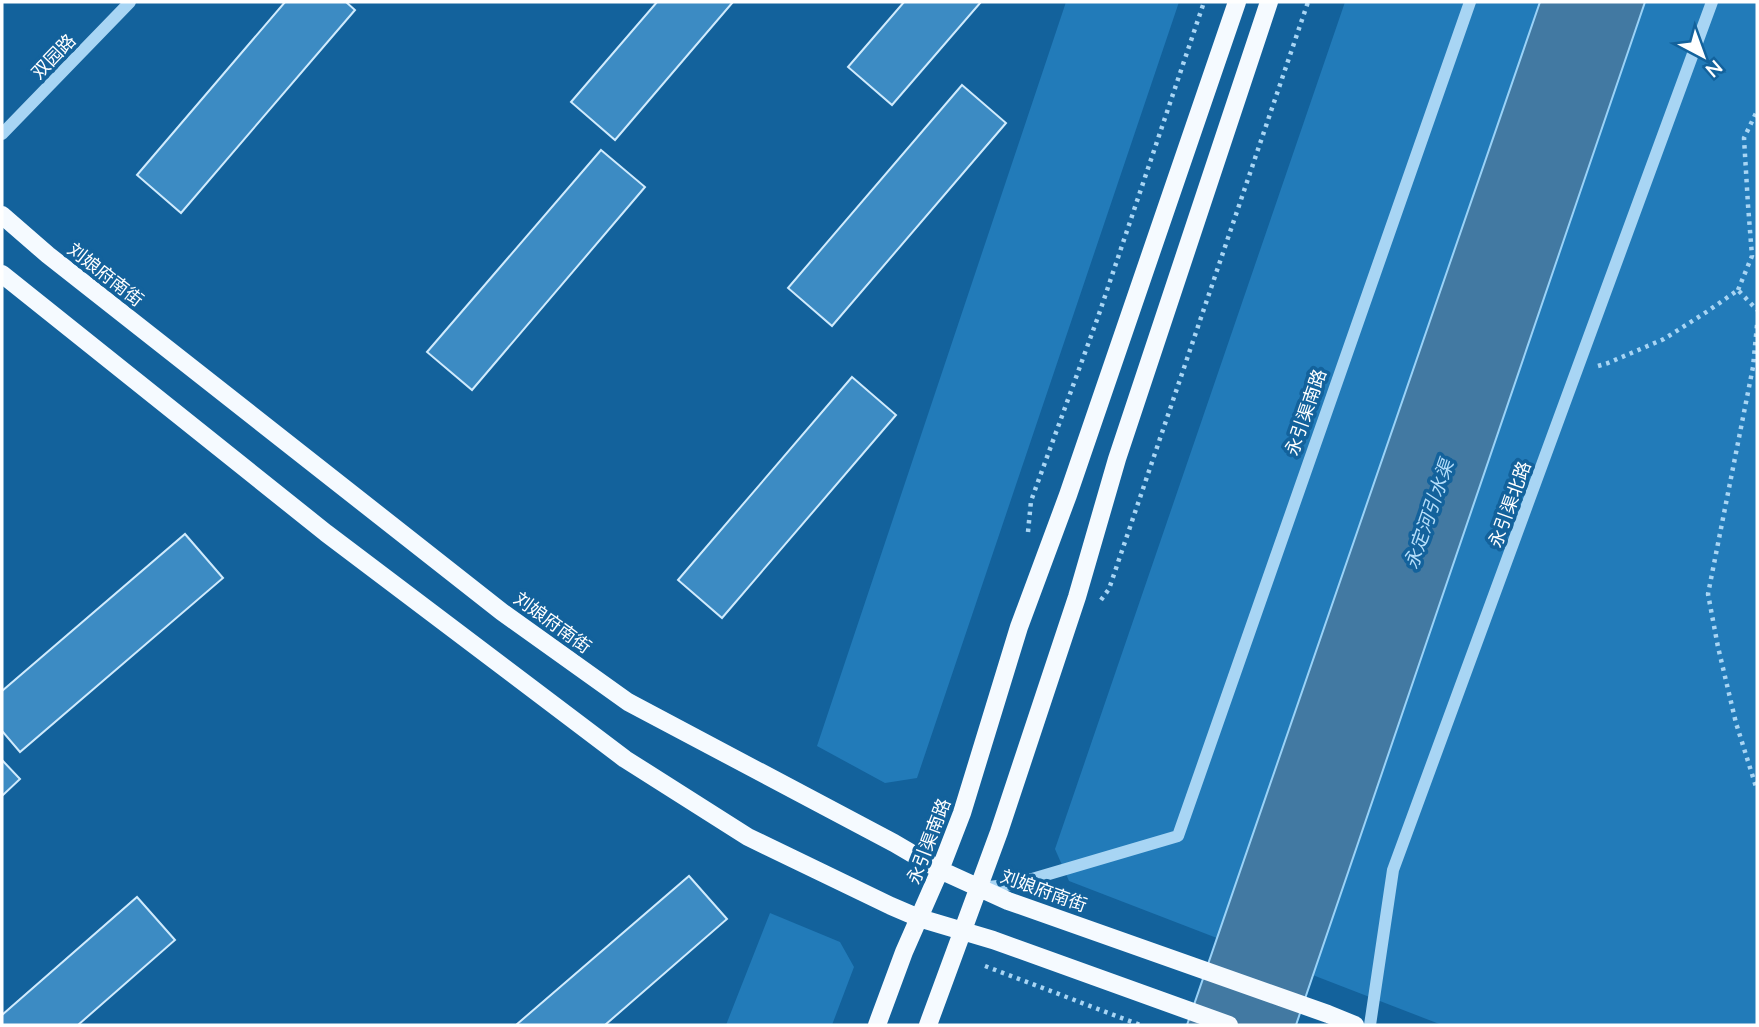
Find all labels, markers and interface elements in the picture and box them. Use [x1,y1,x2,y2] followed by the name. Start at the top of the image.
[1668,21,1738,91] north arrow
[26,29,80,83] street label: 双园路
[1701,56,1728,83] text: N
[64,238,148,310] street label: 刘娘府南街
[1280,366,1330,458] street label: 永引渠南路
[1399,454,1458,572] water label: 永定河引水渠
[1483,458,1535,550] street label: 永引渠北路
[510,587,596,657] street label: 刘娘府南街
[902,795,954,887] street label: 永引渠南路
[998,864,1090,916] street label: 刘娘府南街

